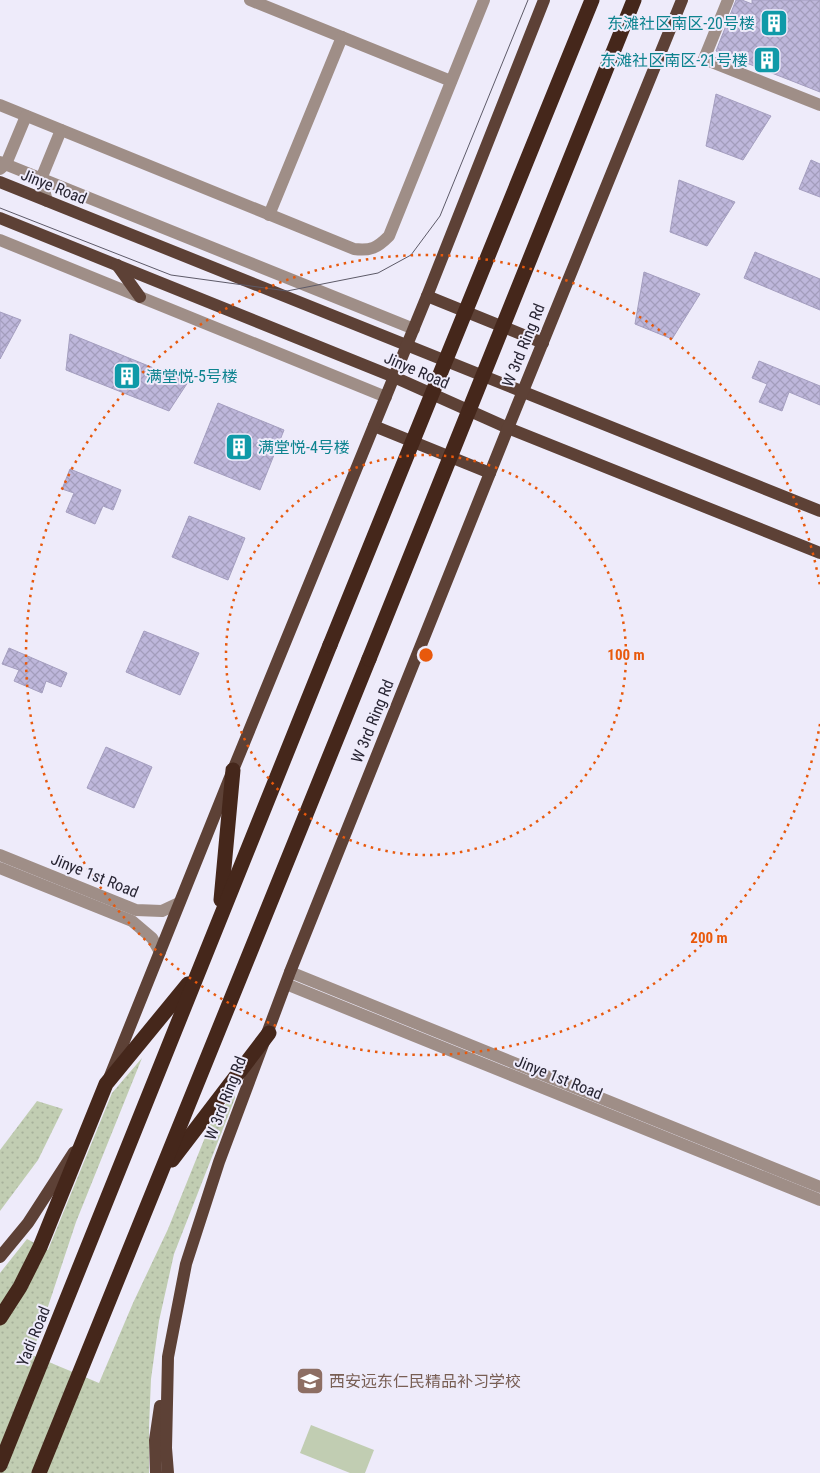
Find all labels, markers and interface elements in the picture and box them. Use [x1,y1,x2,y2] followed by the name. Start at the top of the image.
[759,8,789,38] building icon: 东滩社区南区-20号楼
[607,14,755,33] place label: 东滩社区南区-20号楼
[752,45,782,75] building icon: 东滩社区南区-21号楼
[600,51,748,70] place label: 东滩社区南区-21号楼
[18,165,89,208] street label: Jinye Road
[498,301,549,390] street label: W 3rd Ring Rd
[381,348,452,393] street label: Jinye Road
[112,361,142,391] building icon: 满堂悦-5号楼
[146,367,238,386] place label: 满堂悦-5号楼
[224,432,254,462] building icon: 满堂悦-4号楼
[258,438,350,457] place label: 满堂悦-4号楼
[417,646,435,664] centre of rings
[607,646,645,664] text: 100 m
[347,677,398,766] street label: W 3rd Ring Rd
[48,849,141,902] street label: Jinye 1st Road
[690,929,728,947] text: 200 m
[512,1051,605,1104] street label: Jinye 1st Road
[201,1054,250,1143] street label: W 3rd Ring Rd
[13,1303,54,1369] street label: Yadi Road
[295,1366,325,1396] school or university icon: 西安远东仁民精品补习学校
[329,1372,521,1391] place label: 西安远东仁民精品补习学校

